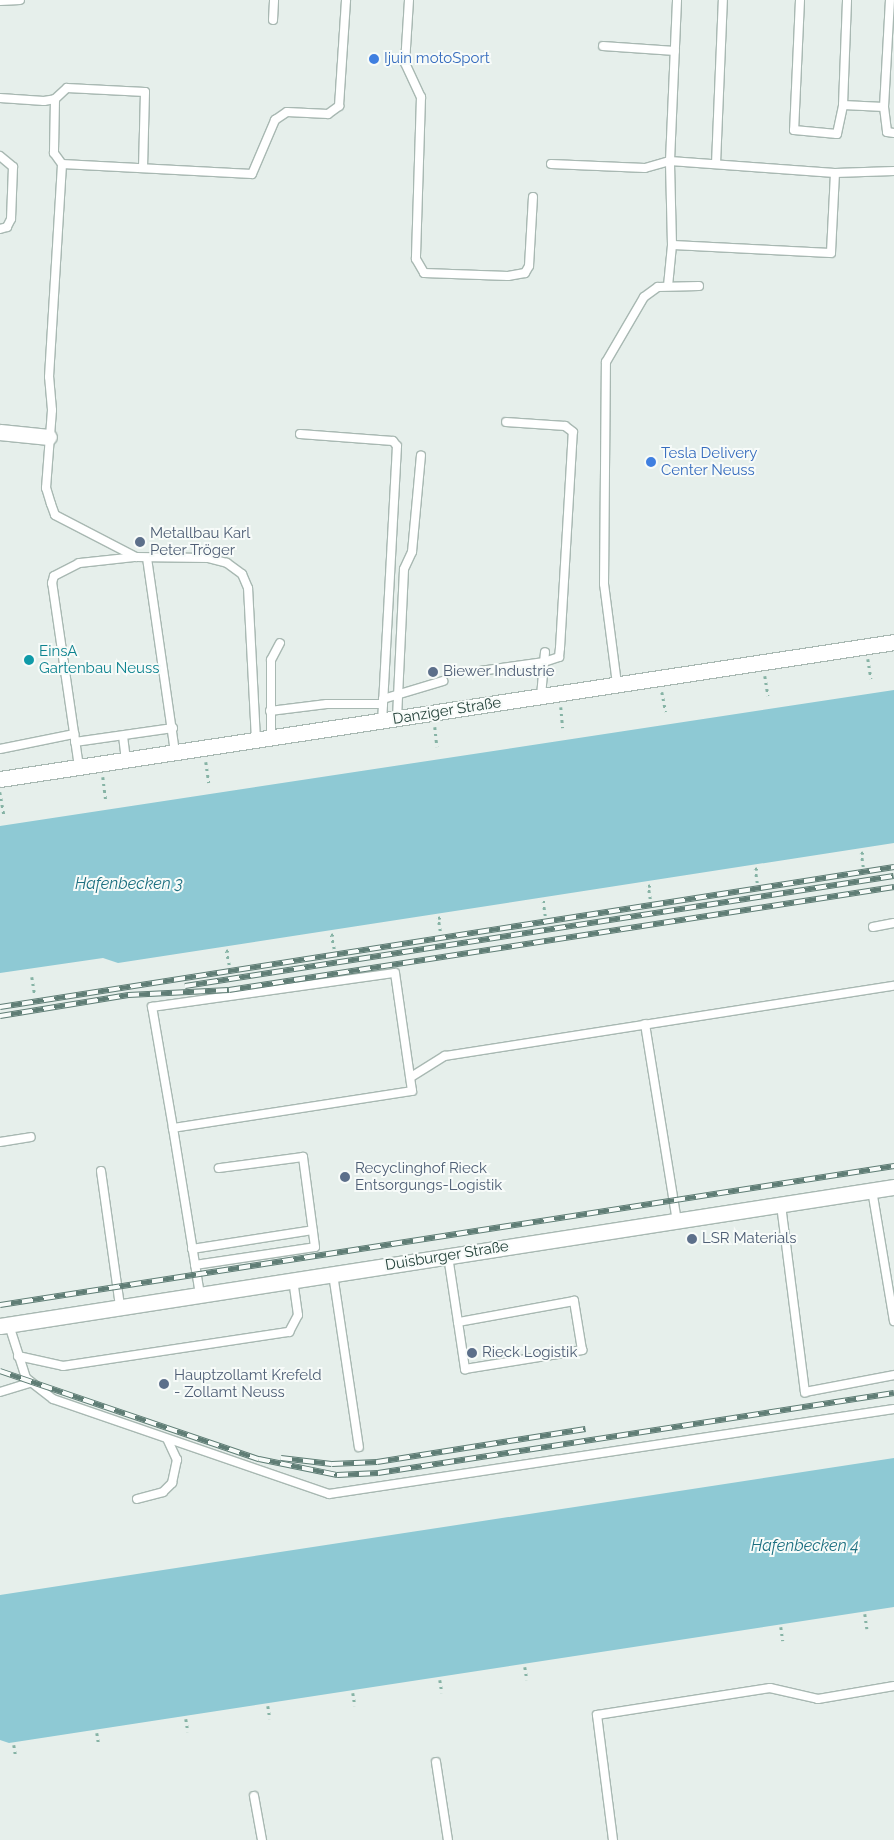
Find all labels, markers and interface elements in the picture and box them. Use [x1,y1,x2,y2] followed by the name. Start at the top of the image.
[384,50,490,68] place label: Ijuin motoSport
[368,53,380,65] marker: Ijuin motoSport
[661,444,757,479] place label: Tesla Delivery Center Neuss
[645,456,657,468] marker: Tesla Delivery Center Neuss
[150,524,250,559] place label: Metallbau Karl Peter Tröger
[134,536,146,548] marker: Metallbau Karl Peter Tröger
[39,642,159,677] place label: EinsA Gartenbau Neuss
[23,654,35,666] marker: EinsA Gartenbau Neuss
[443,663,555,681] place label: Biewer Industrie
[427,666,439,678] marker: Biewer Industrie
[391,694,503,728] street label: Danziger Straße
[75,874,183,894] water label: Hafenbecken 3
[355,1159,502,1194] place label: Recyclinghof Rieck Entsorgungs-Logistik
[339,1171,351,1183] marker: Recyclinghof Rieck Entsorgungs-Logistik
[702,1230,796,1248] place label: LSR Materials
[686,1233,698,1245] marker: LSR Materials
[384,1237,510,1275] street label: Duisburger Straße
[482,1344,577,1362] place label: Rieck Logistik
[466,1347,478,1359] marker: Rieck Logistik
[174,1366,322,1401] place label: Hauptzollamt Krefeld - Zollamt Neuss
[158,1378,170,1390] marker: Hauptzollamt Krefeld - Zollamt Neuss
[751,1536,859,1556] water label: Hafenbecken 4

